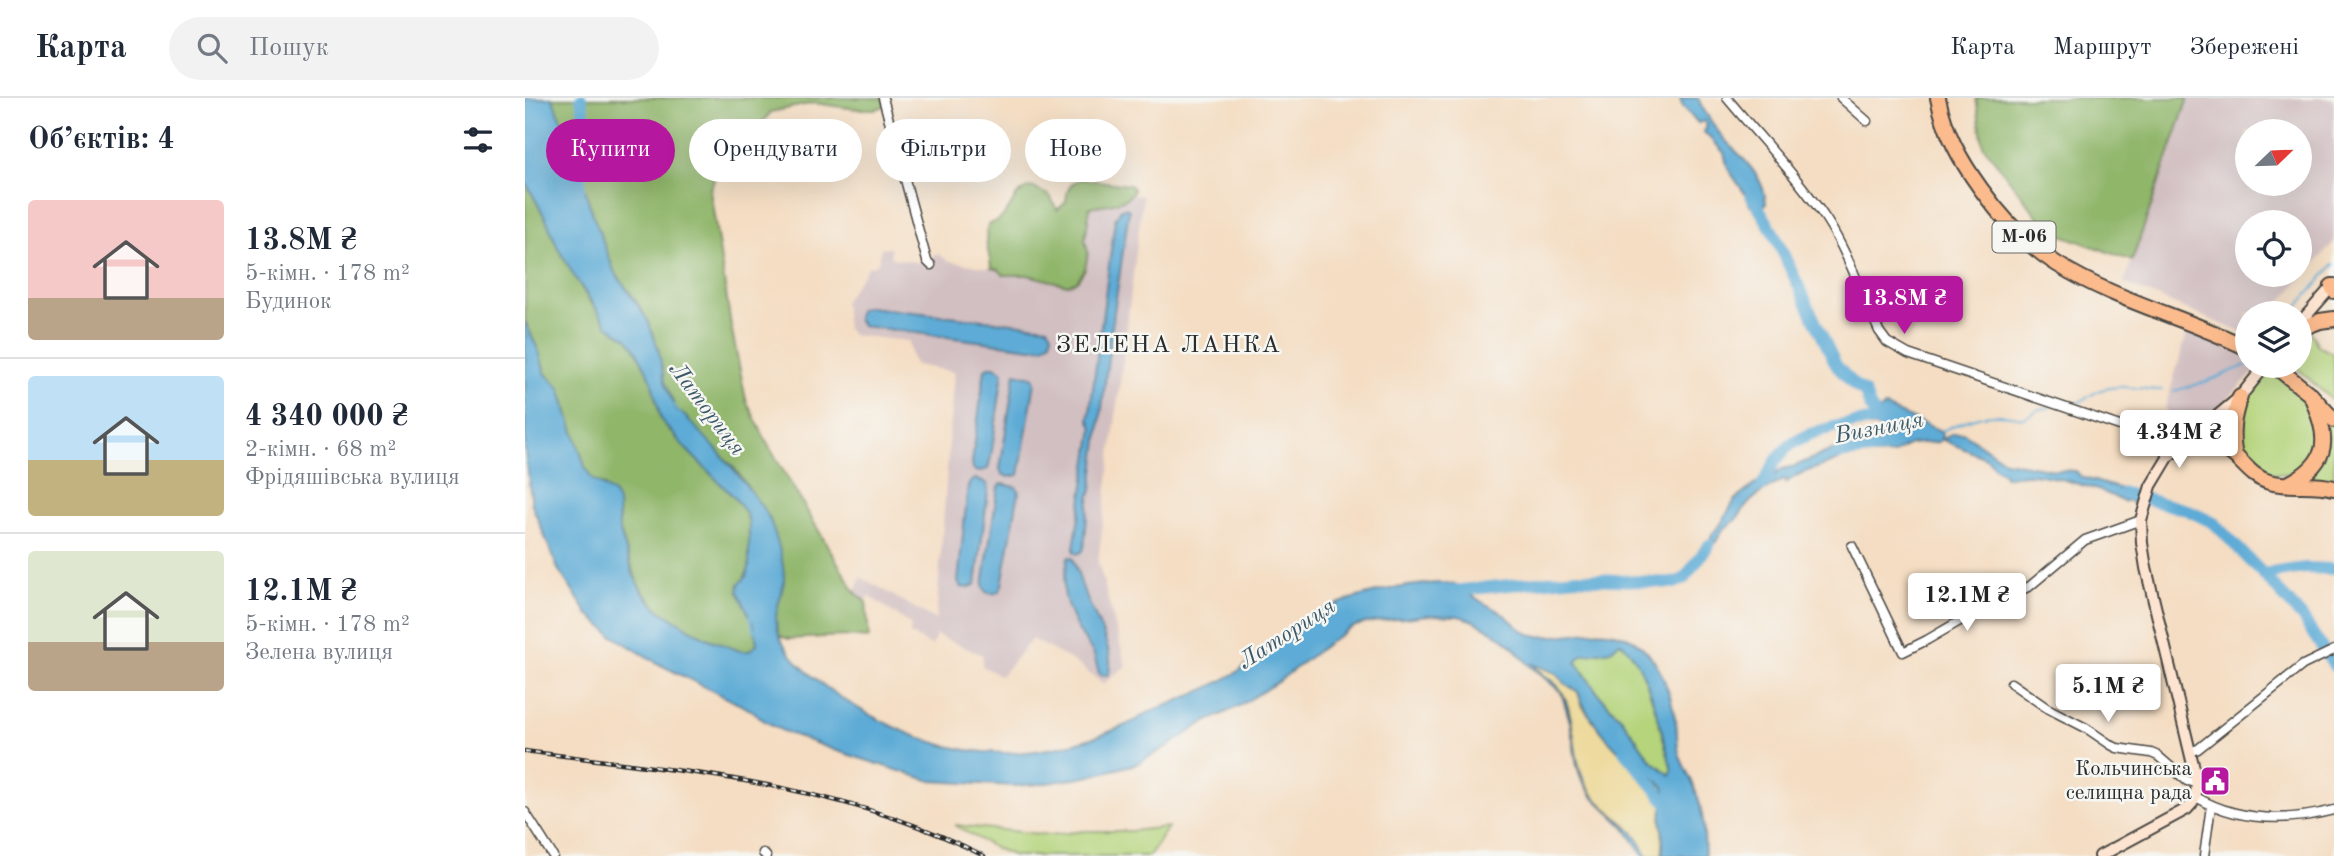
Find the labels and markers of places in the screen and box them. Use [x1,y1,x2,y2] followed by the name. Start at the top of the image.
[1839,276,1969,336] pin: 13.8M ₴
[2114,410,2244,470] pin: 4.34M ₴
[1902,574,2032,633] pin: 12.1M ₴
[2051,664,2165,724] pin: 5.1M ₴
[2066,759,2192,804] place label: Кольчинська селищна рада
[2198,764,2232,798] public building icon: Кольчинська селищна рада

